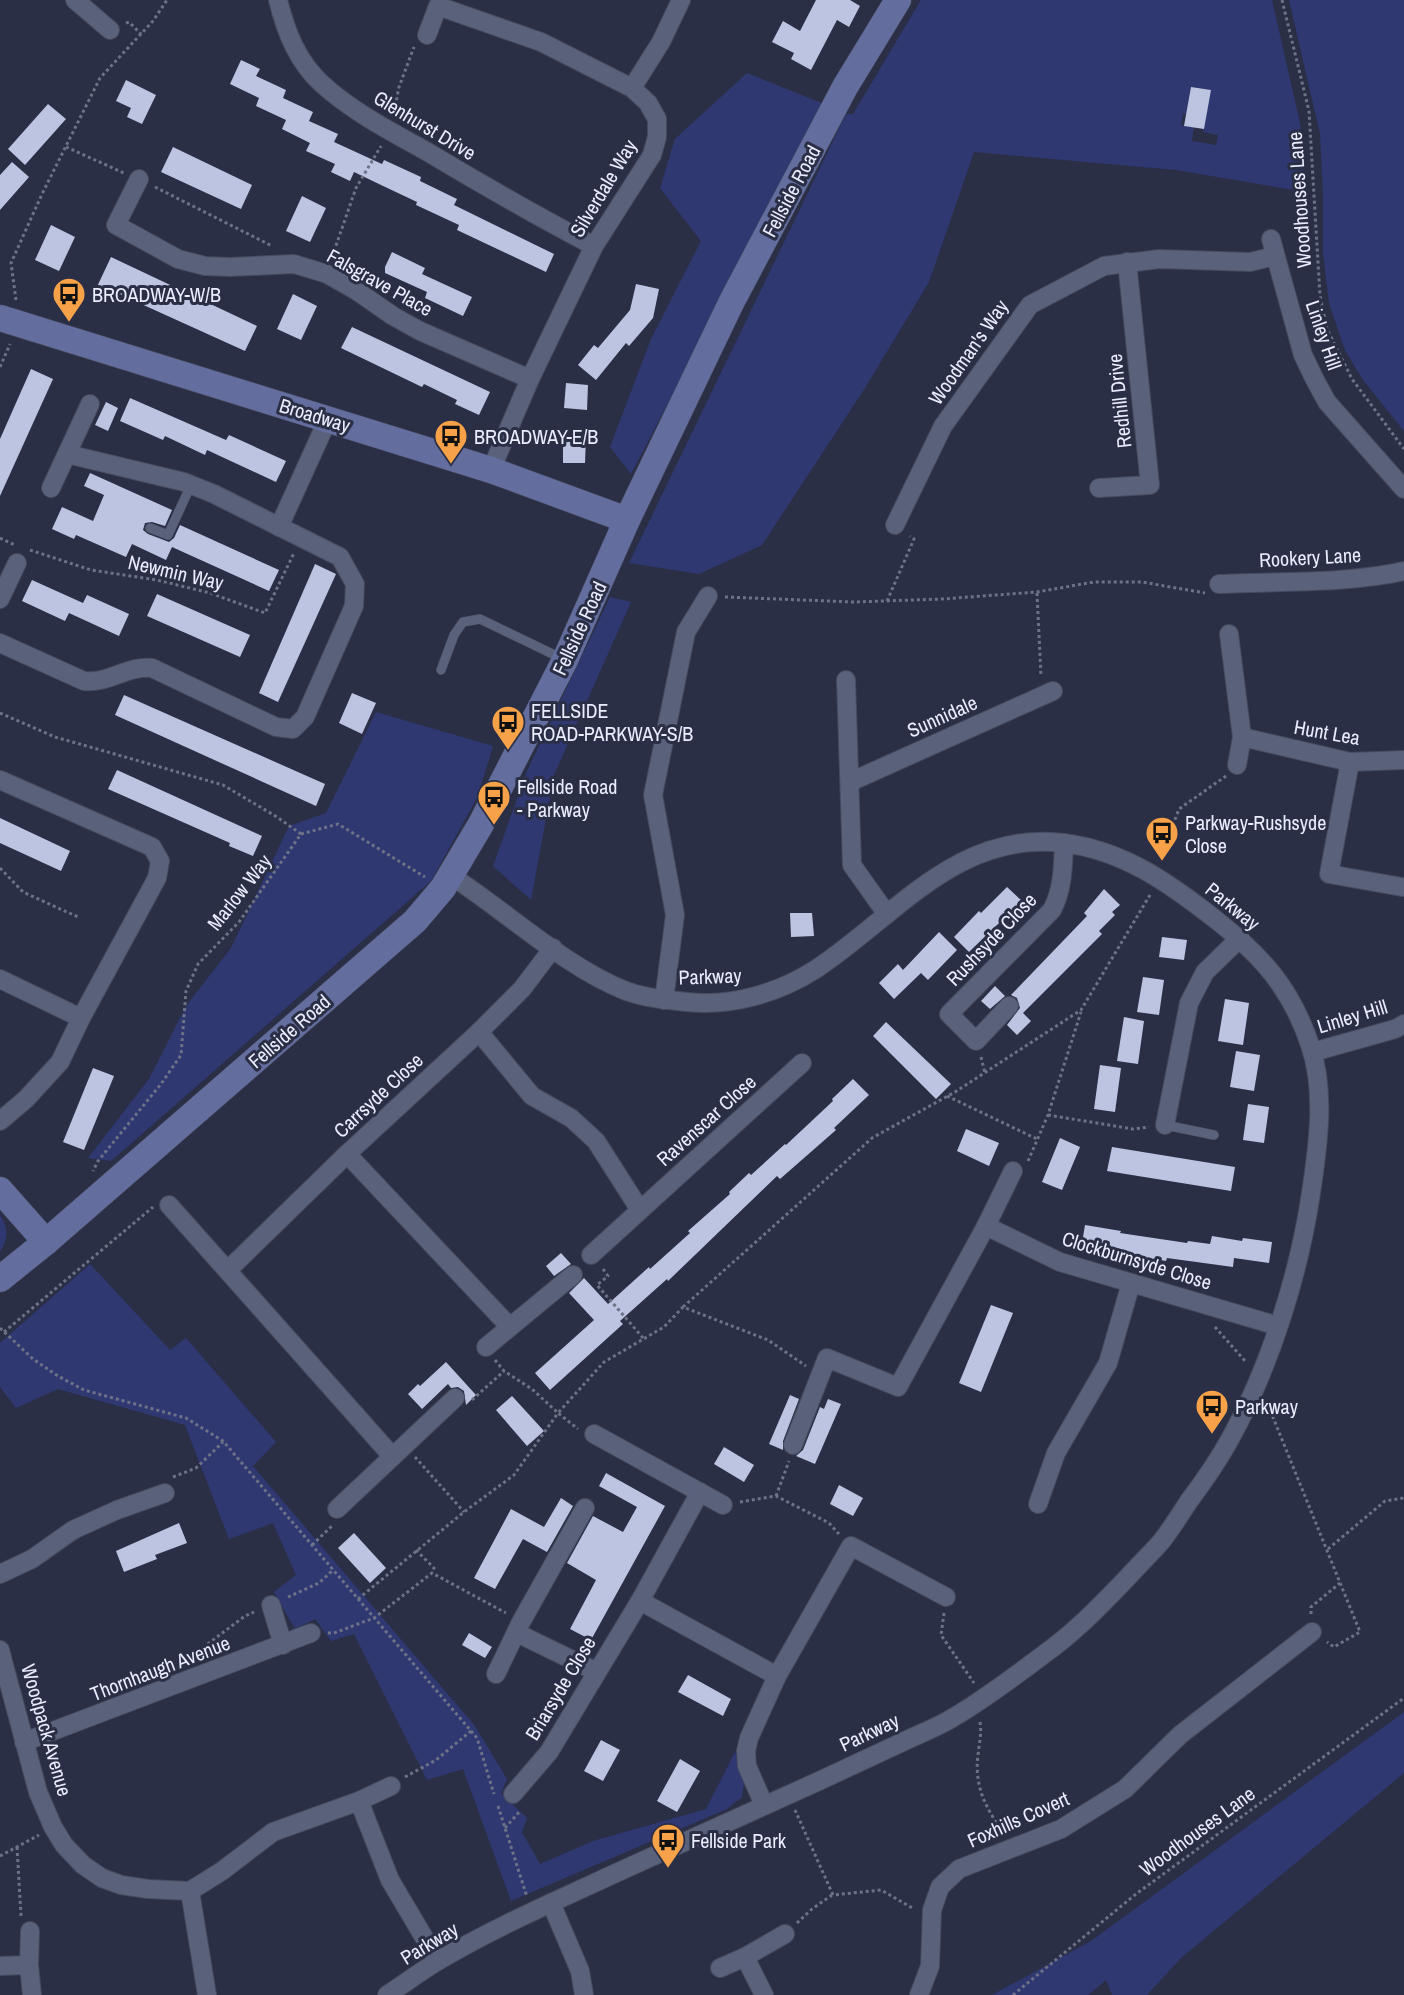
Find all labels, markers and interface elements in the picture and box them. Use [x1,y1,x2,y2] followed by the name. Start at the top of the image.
[369,84,481,166] street label: Glenhurst Drive
[1281,131,1317,269] street label: Woodhouses Lane
[563,133,643,242] street label: Silverdale Way
[756,140,826,242] street label: Fellside Road
[322,242,438,322] street label: Falsgrave Place
[51,276,87,323] bus stop icon: BROADWAY-W/B
[92,281,221,308] place label: BROADWAY-W/B
[922,293,1015,410] street label: Woodman's Way
[1300,297,1348,373] street label: Linley Hill
[1101,352,1137,450] street label: Redhill Drive
[276,391,355,439] street label: Broadway
[433,418,469,465] bus stop icon: BROADWAY-E/B
[474,423,598,450] place label: BROADWAY-E/B
[1258,541,1362,573] street label: Rookery Lane
[126,548,227,596] street label: Newmin Way
[546,577,612,679] street label: Fellside Road
[903,689,981,743] street label: Sunnidale
[531,697,693,747] place label: FELLSIDE ROAD-PARKWAY-S/B
[490,704,526,751] bus stop icon: FELLSIDE ROAD-PARKWAY-S/B
[1292,713,1362,751] street label: Hunt Lea
[517,773,617,823] place label: Fellside Road - Parkway
[476,779,512,826] bus stop icon: Fellside Road - Parkway
[1185,809,1326,859] place label: Parkway-Rushsyde Close
[1144,815,1180,862] bus stop icon: Parkway-Rushsyde Close
[201,848,278,936] street label: Marlow Way
[1200,876,1267,937] street label: Parkway
[940,887,1042,991] street label: Rushsyde Close
[678,961,743,991] street label: Parkway
[242,988,336,1074] street label: Fellside Road
[1314,993,1390,1039] street label: Linley Hill
[327,1047,429,1143] street label: Carrsyde Close
[651,1068,761,1172] street label: Ravenscar Close
[1059,1224,1215,1296] street label: Clockburnsyde Close
[1194,1388,1230,1435] bus stop icon: Parkway
[1235,1393,1299,1420] place label: Parkway
[86,1629,234,1707] street label: Thornhaugh Avenue
[518,1631,602,1745] street label: Briarsyde Close
[15,1661,79,1799] street label: Woodpack Avenue
[835,1706,904,1758] street label: Parkway
[1134,1780,1260,1882] street label: Woodhouses Lane
[963,1784,1073,1853] street label: Foxhills Covert
[650,1822,686,1869] bus stop icon: Fellside Park
[691,1827,787,1854] place label: Fellside Park
[395,1915,464,1971] street label: Parkway

